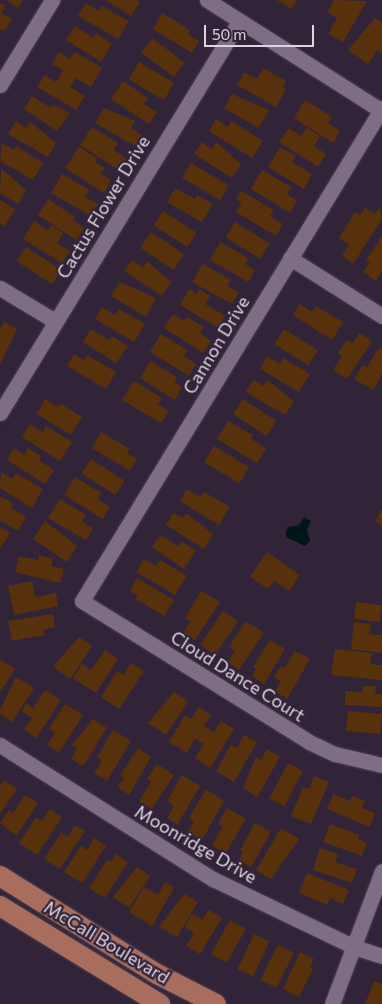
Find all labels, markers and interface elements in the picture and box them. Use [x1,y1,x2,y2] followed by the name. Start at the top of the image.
[207,15,317,47] scale bar
[212,25,246,43] text: 50 m
[52,132,154,282] street label: Cactus Flower Drive
[178,292,254,398] street label: Cannon Drive
[167,626,309,726] street label: Cloud Dance Court
[131,800,261,888] street label: Moonridge Drive
[40,896,174,988] street label: McCall Boulevard

